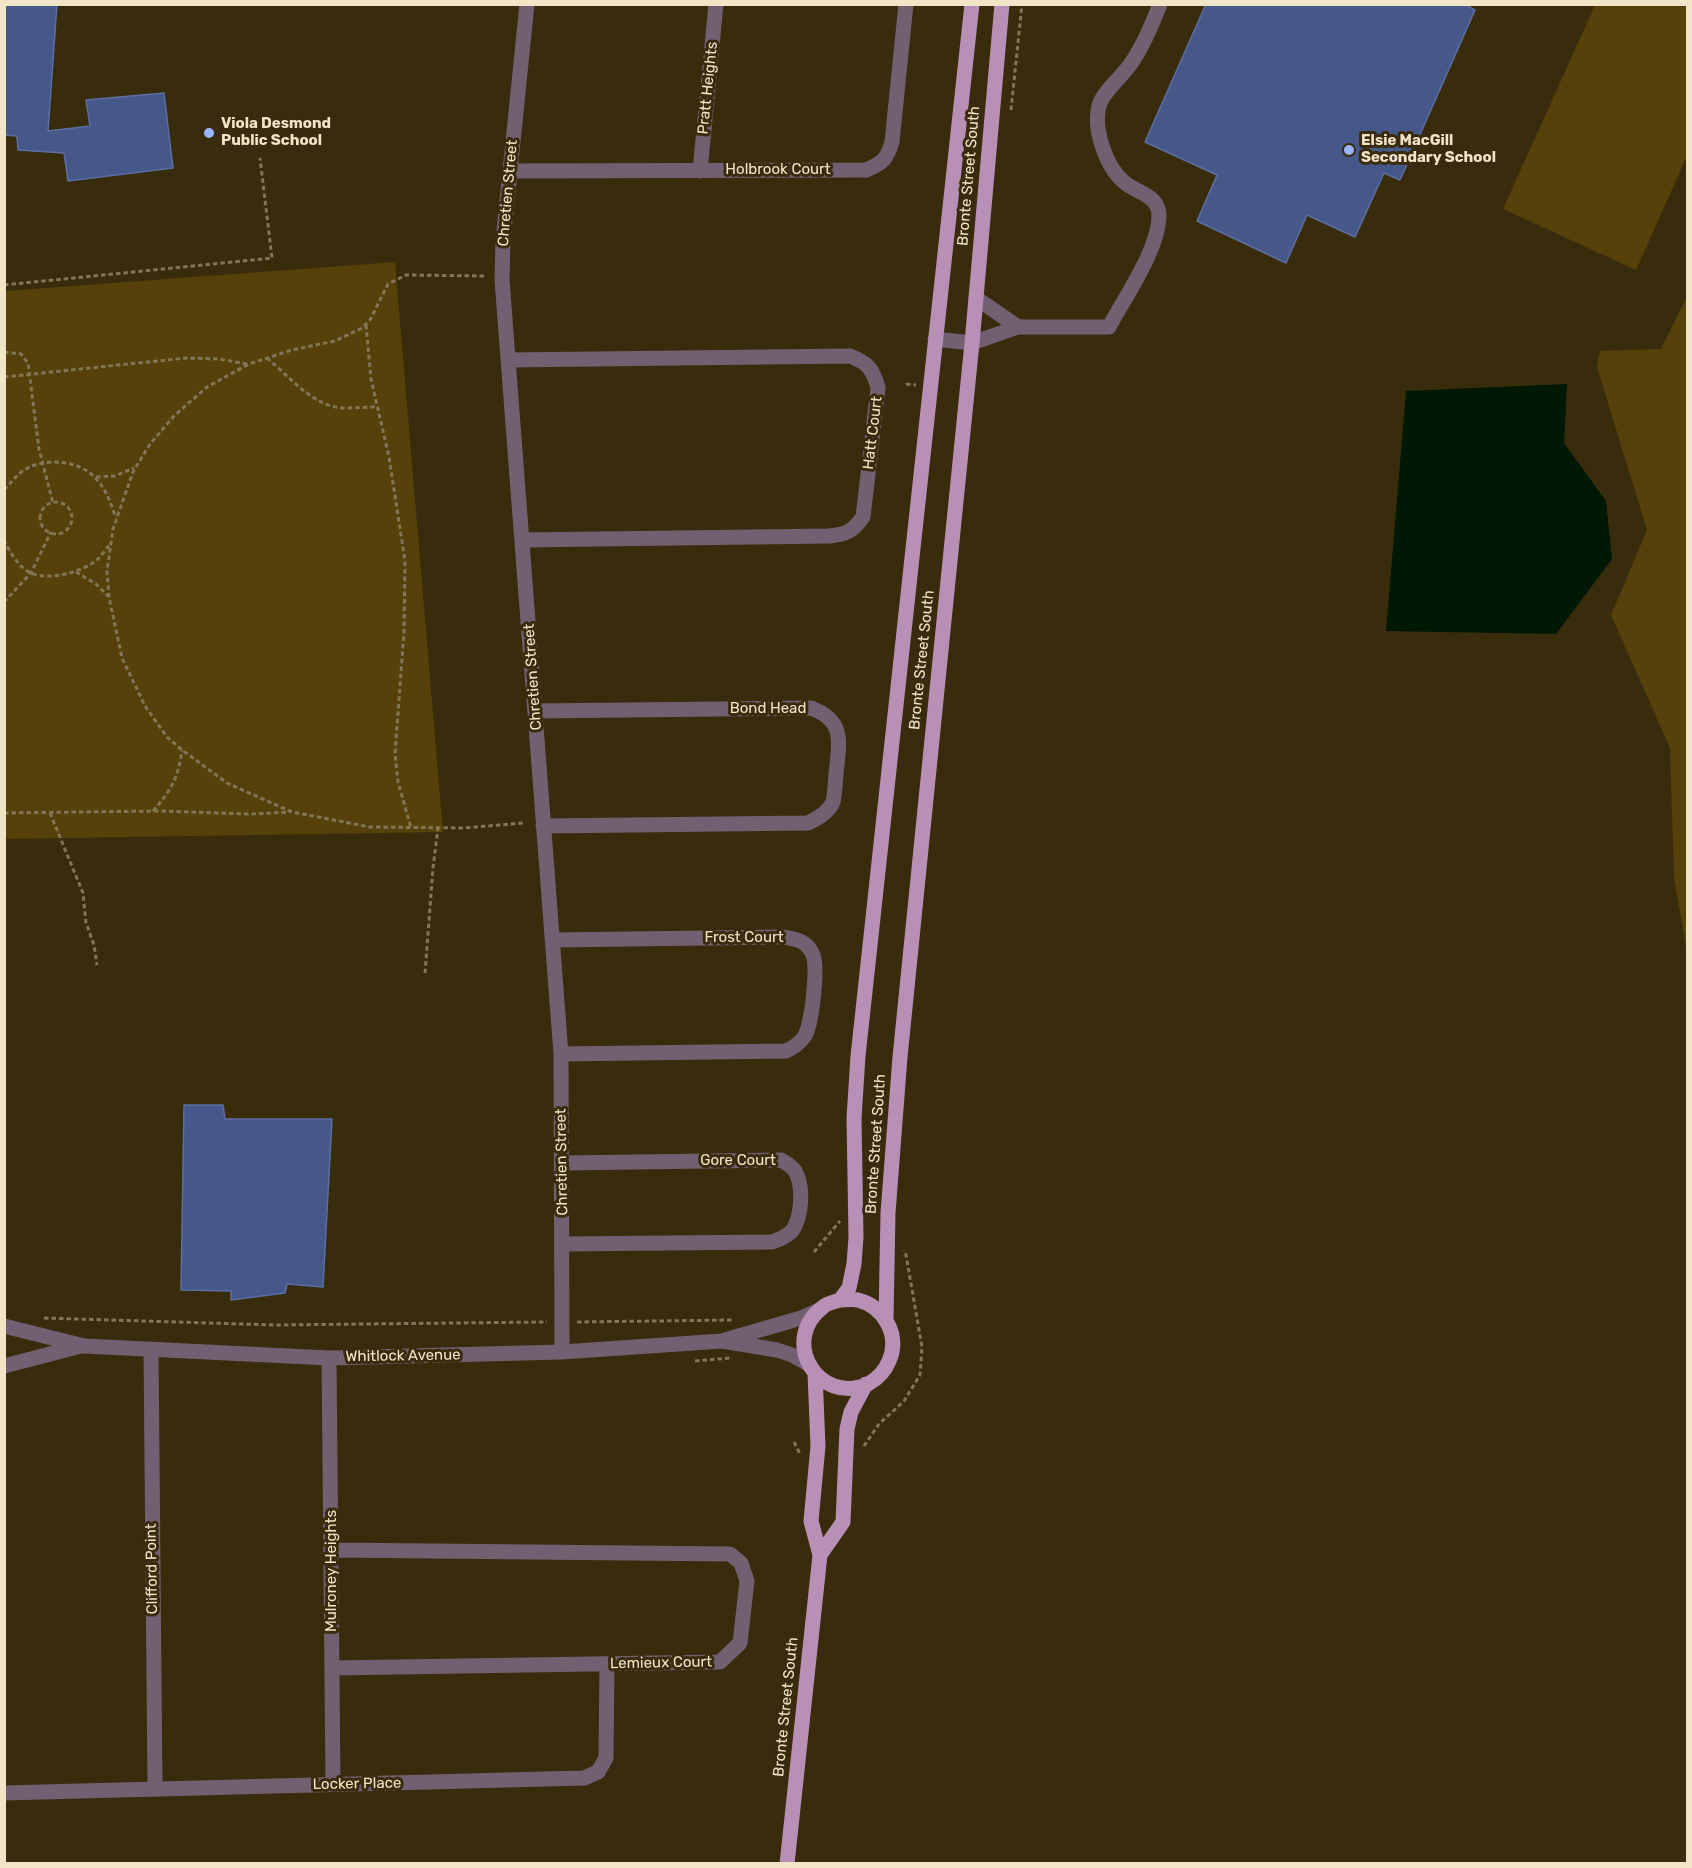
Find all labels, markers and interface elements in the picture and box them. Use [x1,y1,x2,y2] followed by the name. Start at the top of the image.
[694,41,722,135] street label: Pratt Heights
[954,105,984,247] street label: Bronte Street South
[221,115,331,150] place label: Viola Desmond Public School
[202,126,216,140] marker: Viola Desmond Public School
[1361,132,1496,167] place label: Elsie MacGill Secondary School
[494,139,522,247] street label: Chretien Street
[1342,143,1356,157] marker: Elsie MacGill Secondary School
[725,161,831,179] street label: Holbrook Court
[860,395,886,471] street label: Hatt Court
[906,589,938,731] street label: Bronte Street South
[520,623,546,731] street label: Chretien Street
[730,700,806,718] street label: Bond Head
[704,929,784,947] street label: Frost Court
[862,1073,890,1215] street label: Bronte Street South
[552,1108,572,1216] street label: Chretien Street
[700,1152,776,1170] street label: Gore Court
[345,1346,461,1366] street label: Whitlock Avenue
[323,1510,341,1632] street label: Mulroney Heights
[142,1523,162,1615] street label: Clifford Point
[770,1636,802,1778] street label: Bronte Street South
[610,1653,712,1673] street label: Lemieux Court
[313,1774,401,1794] street label: Locker Place

